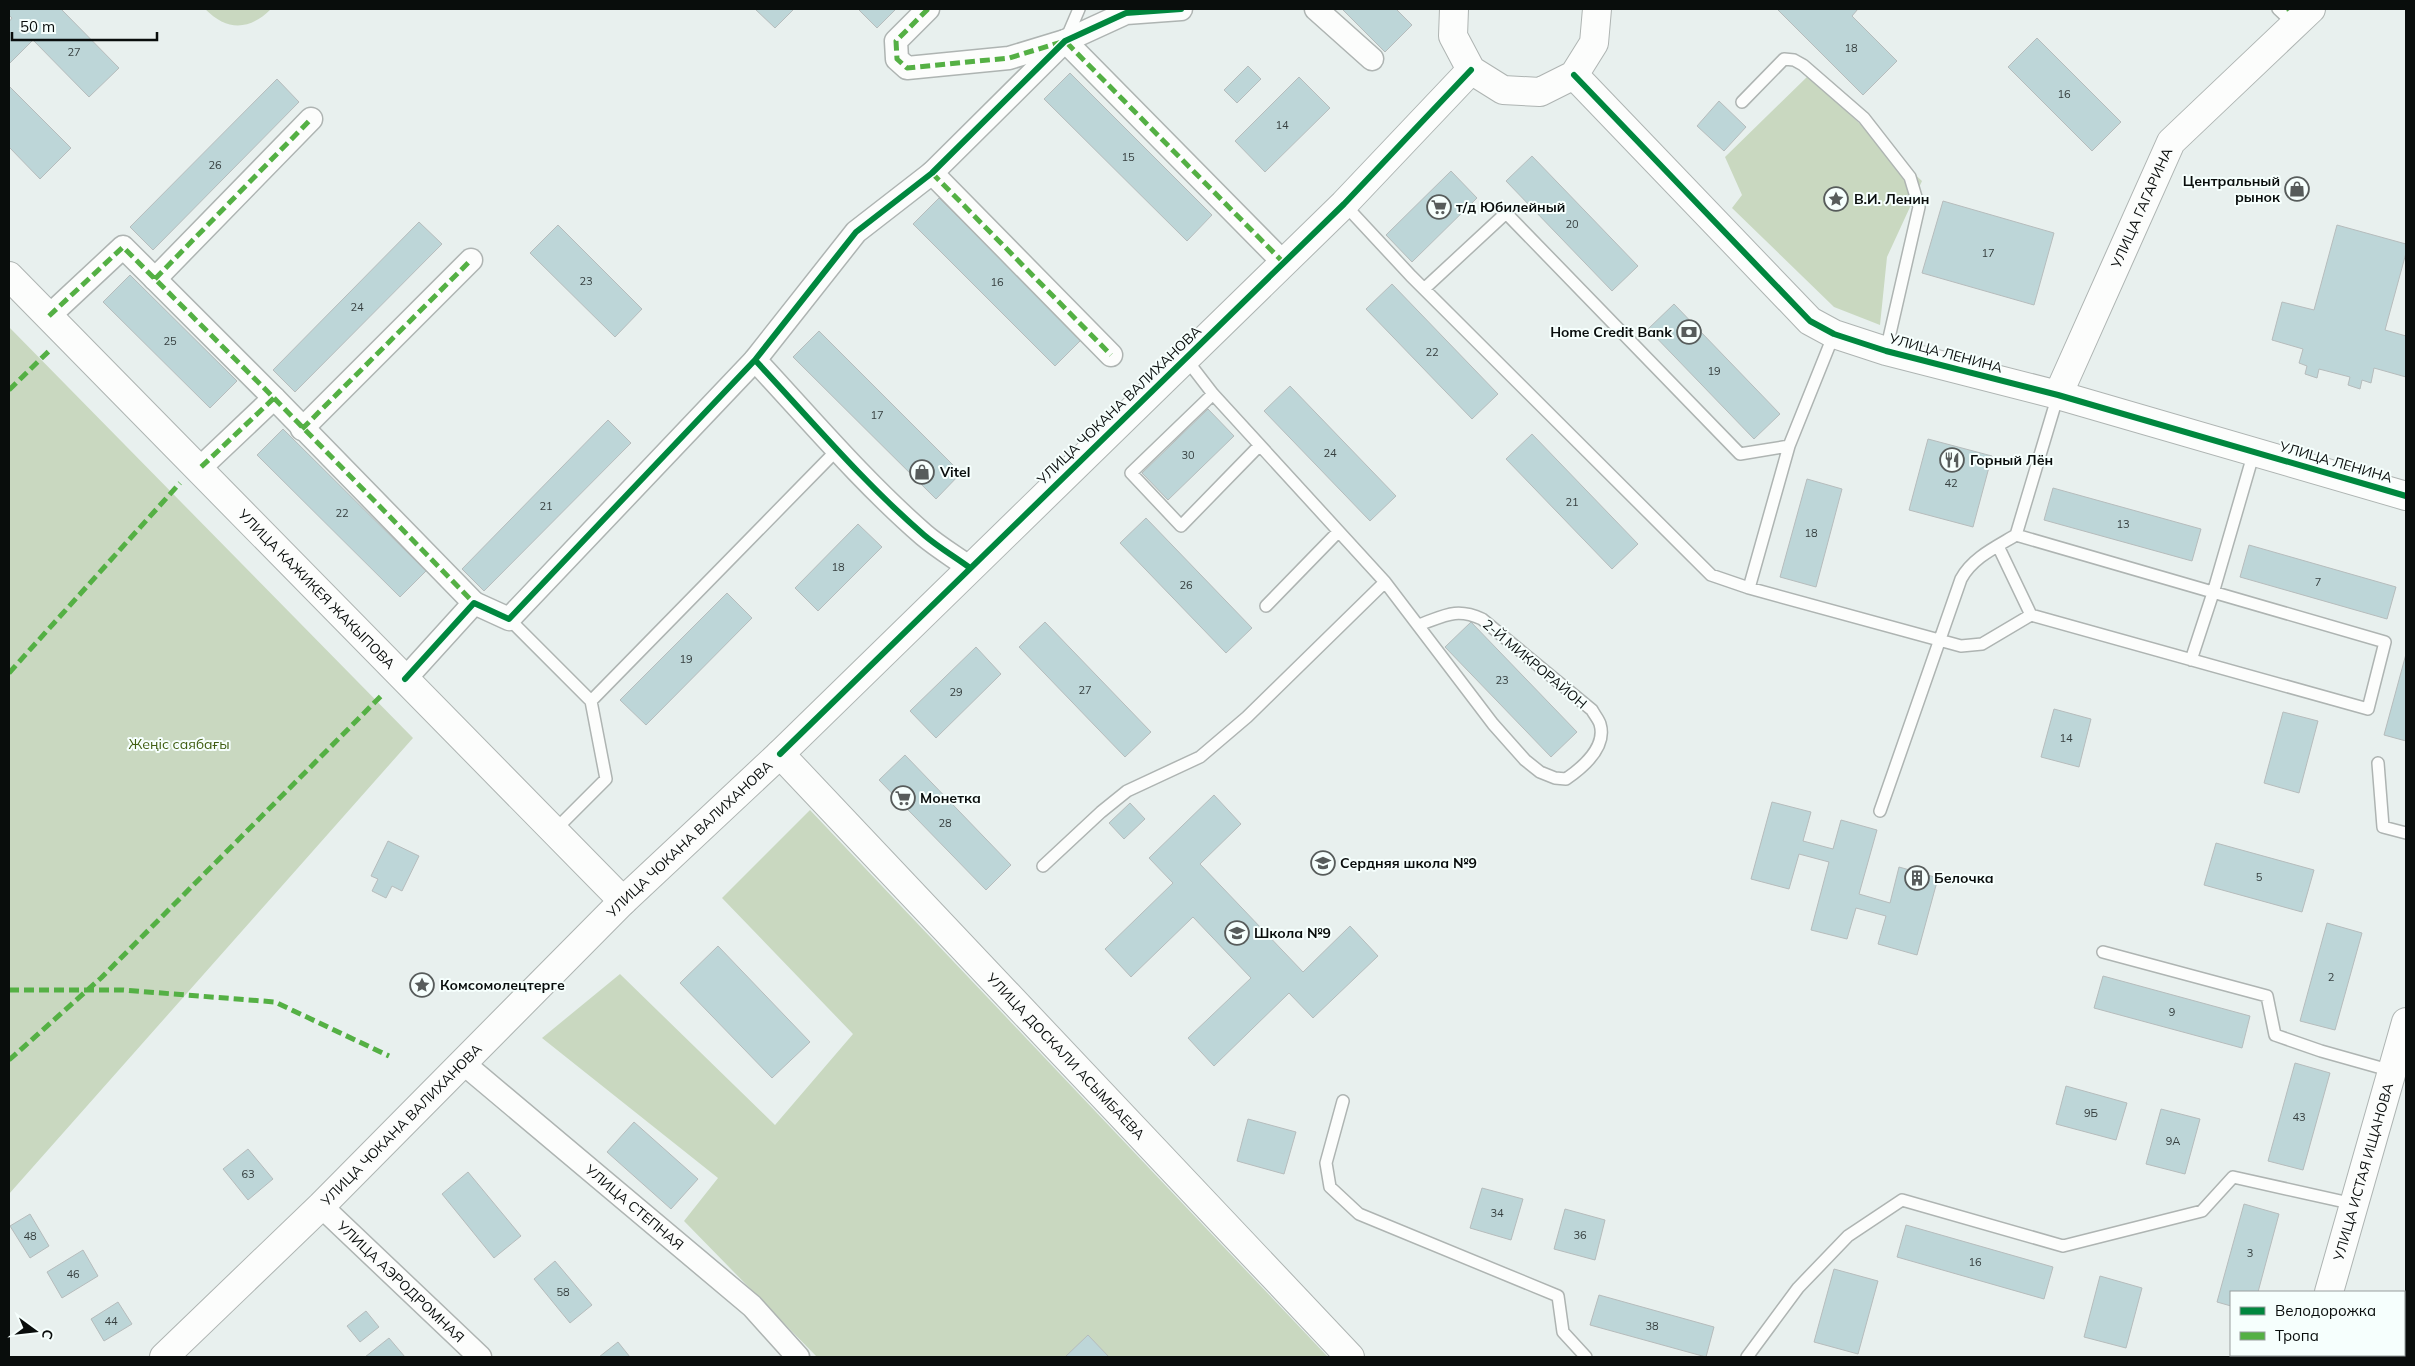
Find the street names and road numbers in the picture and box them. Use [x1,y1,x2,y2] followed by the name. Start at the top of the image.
[2106,144,2177,272] street label: УЛИЦА ГАГАРИНА
[1032,321,1205,489] street label: УЛИЦА ЧОКАНА ВАЛИХАНОВА
[1886,329,2005,377] street label: УЛИЦА ЛЕНИНА
[2276,437,2395,487] street label: УЛИЦА ЛЕНИНА
[234,505,400,673] street label: УЛИЦА КАЖИКЕЯ ЖАКЫПОВА
[1479,615,1591,713] street label: 2-Й МИКРОРАЙОН
[602,756,777,922] street label: УЛИЦА ЧОКАНА ВАЛИХАНОВА
[982,968,1149,1144] street label: УЛИЦА ДОСКАЛИ АСЫМБАЕВА
[316,1039,486,1211] street label: УЛИЦА ЧОКАНА ВАЛИХАНОВА
[2329,1080,2397,1264] street label: УЛИЦА ИСТАЯ ИЩАНОВА
[581,1160,687,1254] street label: УЛИЦА СТЕПНАЯ
[333,1216,468,1346] street label: УЛИЦА АЭРОДРОМНАЯ

